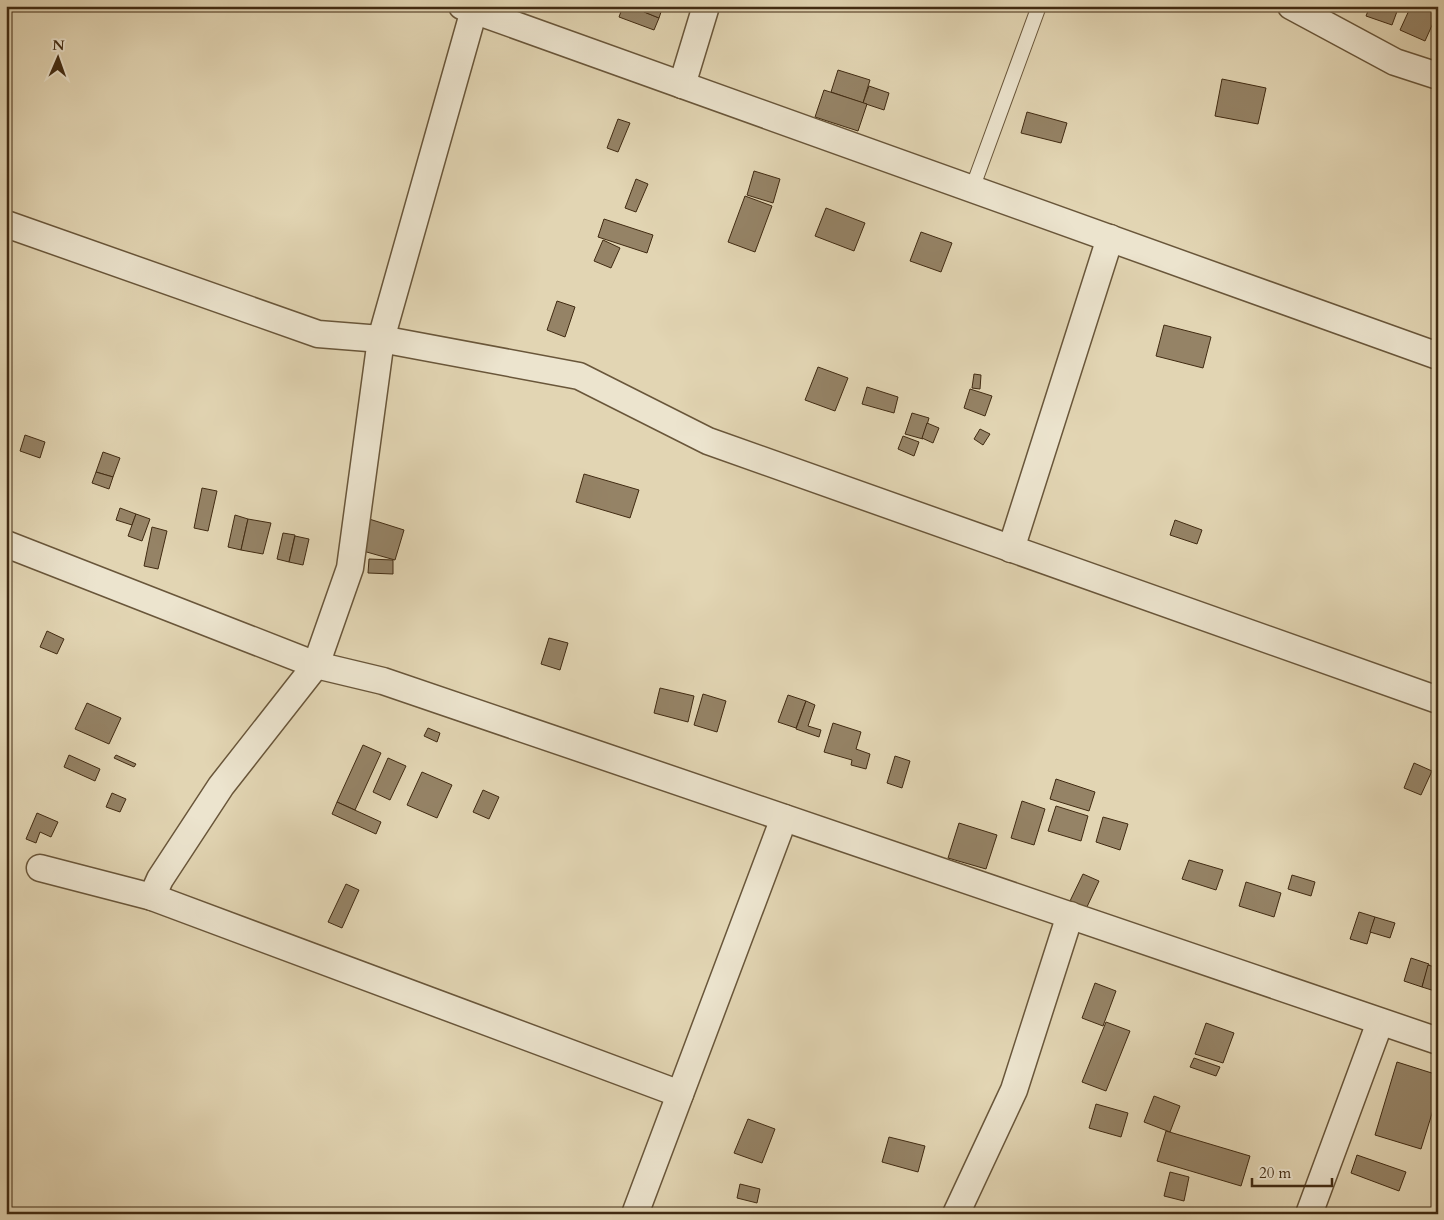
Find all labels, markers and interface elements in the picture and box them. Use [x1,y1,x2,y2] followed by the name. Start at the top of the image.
[32,32,82,82] north arrow
[52,36,65,55] text: N
[1252,1155,1332,1187] scale bar
[1259,1163,1291,1183] text: 20 m

